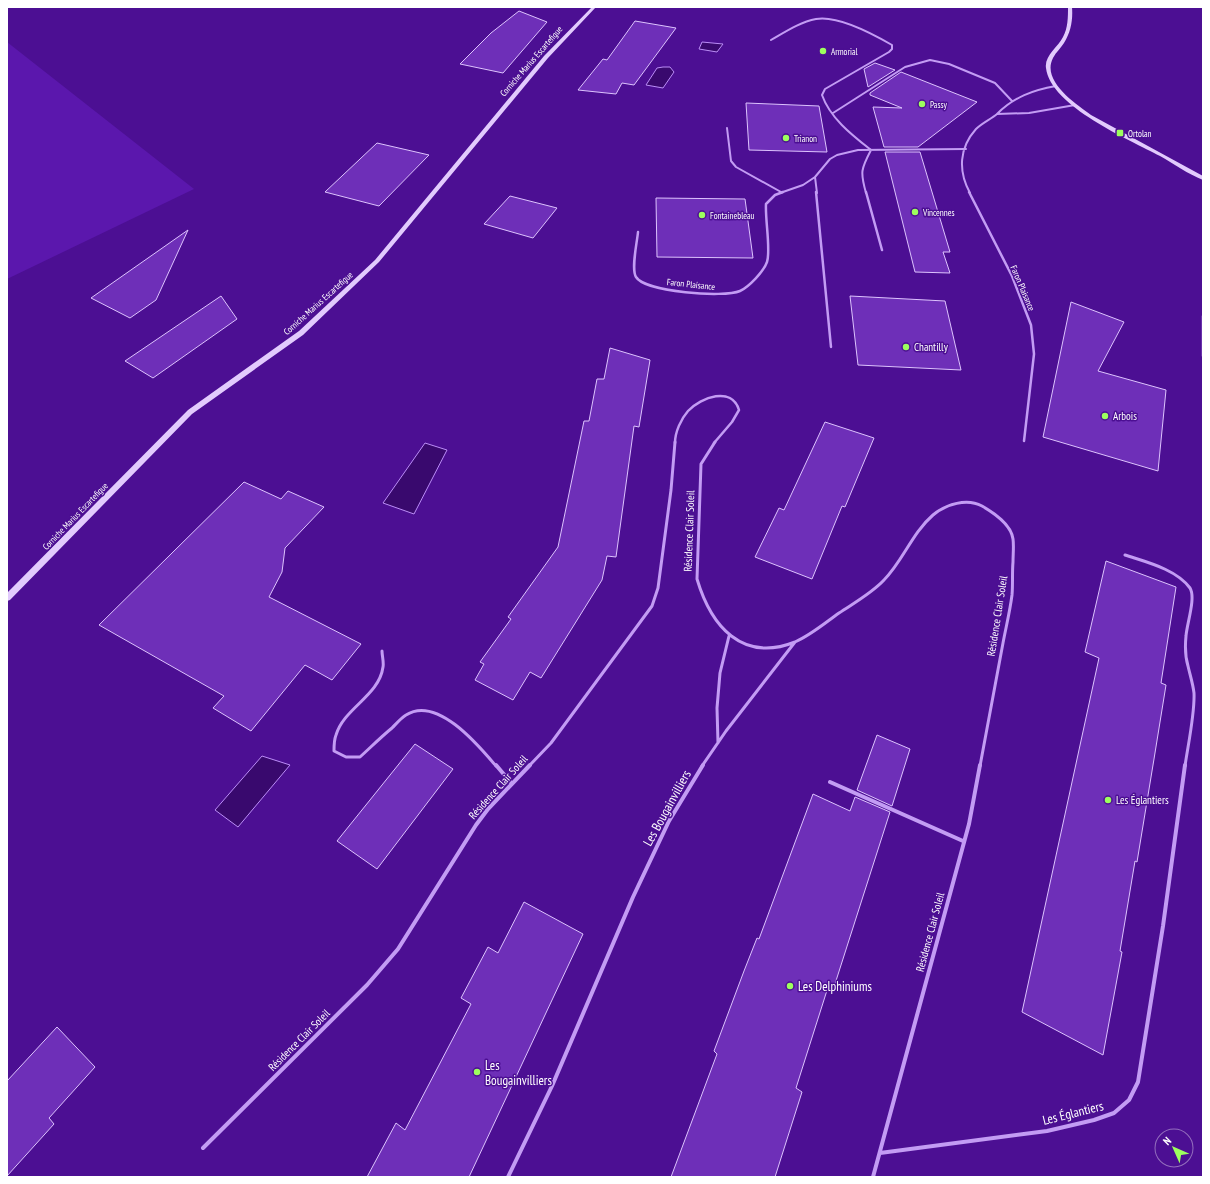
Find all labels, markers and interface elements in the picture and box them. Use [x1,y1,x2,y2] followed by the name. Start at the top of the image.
[497,23,565,98] street label: Corniche Marius Escartefigue
[818,46,828,56] marker: Armorial
[831,46,858,57] place label: Armorial
[917,99,927,109] marker: Passy
[930,99,948,110] place label: Passy
[1115,128,1125,138] marker: Ortolan
[1128,128,1152,139] place label: Ortolan
[781,133,791,143] marker: Trianon
[794,133,817,144] place label: Trianon
[910,207,920,217] marker: Vincennes
[922,207,955,218] place label: Vincennes
[697,210,707,220] marker: Fontainebleau
[710,210,755,221] place label: Fontainebleau
[1008,263,1038,313] street label: Faron Plaisance
[281,269,355,337] street label: Corniche Marius Escartefigue
[666,276,716,292] street label: Faron Plaisance
[914,340,949,354] place label: Chantilly
[901,342,911,352] marker: Chantilly
[1113,409,1137,423] place label: Arbois
[1100,411,1110,421] marker: Arbois
[40,480,110,552] street label: Corniche Marius Escartefigue
[681,490,697,572] street label: Résidence Clair Soleil
[984,574,1010,657] street label: Résidence Clair Soleil
[466,752,531,822] street label: Résidence Clair Soleil
[639,767,695,849] street label: Les Bougainvilliers
[1116,793,1169,807] place label: Les Églantiers
[1103,795,1113,805] marker: Les Églantiers
[913,890,947,973] street label: Résidence Clair Soleil
[798,978,872,995] place label: Les Delphiniums
[785,981,795,991] marker: Les Delphiniums
[265,1006,333,1074] street label: Résidence Clair Soleil
[485,1057,552,1089] place label: Les Bougainvilliers
[472,1067,482,1077] marker: Les Bougainvilliers
[1041,1097,1105,1129] street label: Les Églantiers
[1154,1128,1194,1168] north arrow
[1160,1134,1174,1148] text: N

